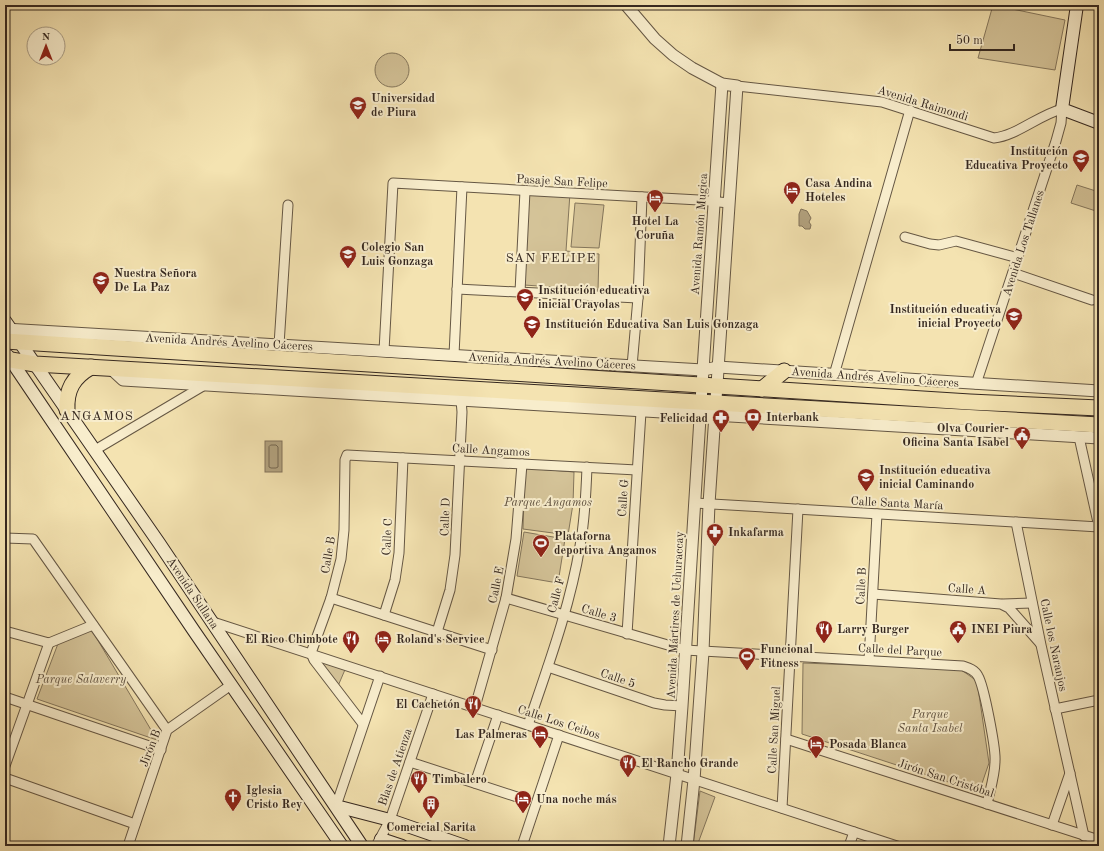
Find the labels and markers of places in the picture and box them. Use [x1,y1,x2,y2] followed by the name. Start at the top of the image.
[371,93,436,119] place label: Universidad de Piura
[348,95,368,120] school or university icon: Universidad de Piura
[965,146,1068,172] place label: Institución Educativa Proyecto
[1071,148,1091,173] school or university icon: Institución Educativa Proyecto
[805,178,872,204] place label: Casa Andina Hoteles
[782,180,802,205] hotel icon: Casa Andina Hoteles
[645,188,665,213] hotel icon: Hotel La Coruña
[631,216,679,242] place label: Hotel La Coruña
[361,242,433,268] place label: Colegio San Luis Gonzaga
[338,244,358,269] school or university icon: Colegio San Luis Gonzaga
[114,268,197,294] place label: Nuestra Señora De La Paz
[91,270,111,295] school or university icon: Nuestra Señora De La Paz
[538,285,650,311] place label: Institución educativa inicial Crayolas
[515,287,535,312] school or university icon: Institución educativa inicial Crayolas
[889,304,1001,330] place label: Institución educativa inicial Proyecto
[1004,306,1024,331] school or university icon: Institución educativa inicial Proyecto
[522,314,542,339] school or university icon: Institución Educativa San Luis Gonzaga
[545,319,759,331] place label: Institución Educativa San Luis Gonzaga
[743,407,763,432] bank icon: Interbank
[711,408,731,433] pharmacy icon: Felicidad
[766,412,819,424] place label: Interbank
[659,413,709,425] place label: Felicidad
[902,423,1009,449] place label: Olva Courier- Oficina Santa Isabel
[1012,425,1032,450] public building icon: Olva Courier- Oficina Santa Isabel
[879,465,991,491] place label: Institución educativa inicial Caminando
[856,467,876,492] school or university icon: Institución educativa inicial Caminando
[705,522,725,547] pharmacy icon: Inkafarma
[728,527,784,539] place label: Inkafarma
[554,531,656,557] place label: Plataforna deportiva Angamos
[531,533,551,558] sports icon: Plataforna deportiva Angamos
[814,619,834,644] restaurant icon: Larry Burger
[948,619,968,644] public building icon: INEI Piura
[837,624,909,636] place label: Larry Burger
[971,624,1032,636] place label: INEI Piura
[341,629,361,654] restaurant icon: El Rico Chimbote
[373,629,393,654] hotel icon: Roland's Service
[245,634,338,646] place label: El Rico Chimbote
[396,634,485,646] place label: Roland's Service
[760,644,813,670] place label: Funcional Fitness
[737,646,757,671] sports icon: Funcional Fitness
[463,694,483,719] restaurant icon: El Cachetón
[396,699,460,711] place label: El Cachetón
[530,724,550,749] hotel icon: Las Palmeras
[455,729,527,741] place label: Las Palmeras
[806,734,826,759] hotel icon: Posada Blanca
[829,739,907,751] place label: Posada Blanca
[618,753,638,778] restaurant icon: El Rancho Grande
[641,758,739,770] place label: El Rancho Grande
[409,769,429,794] restaurant icon: Timbalero
[432,774,487,786] place label: Timbalero
[246,785,302,811] place label: Iglesia Cristo Rey
[223,787,243,812] church icon: Iglesia Cristo Rey
[513,789,533,814] hotel icon: Una noche más
[421,794,441,819] building icon: Comercial Sarita
[536,794,617,806] place label: Una noche más
[386,822,476,834] place label: Comercial Sarita

